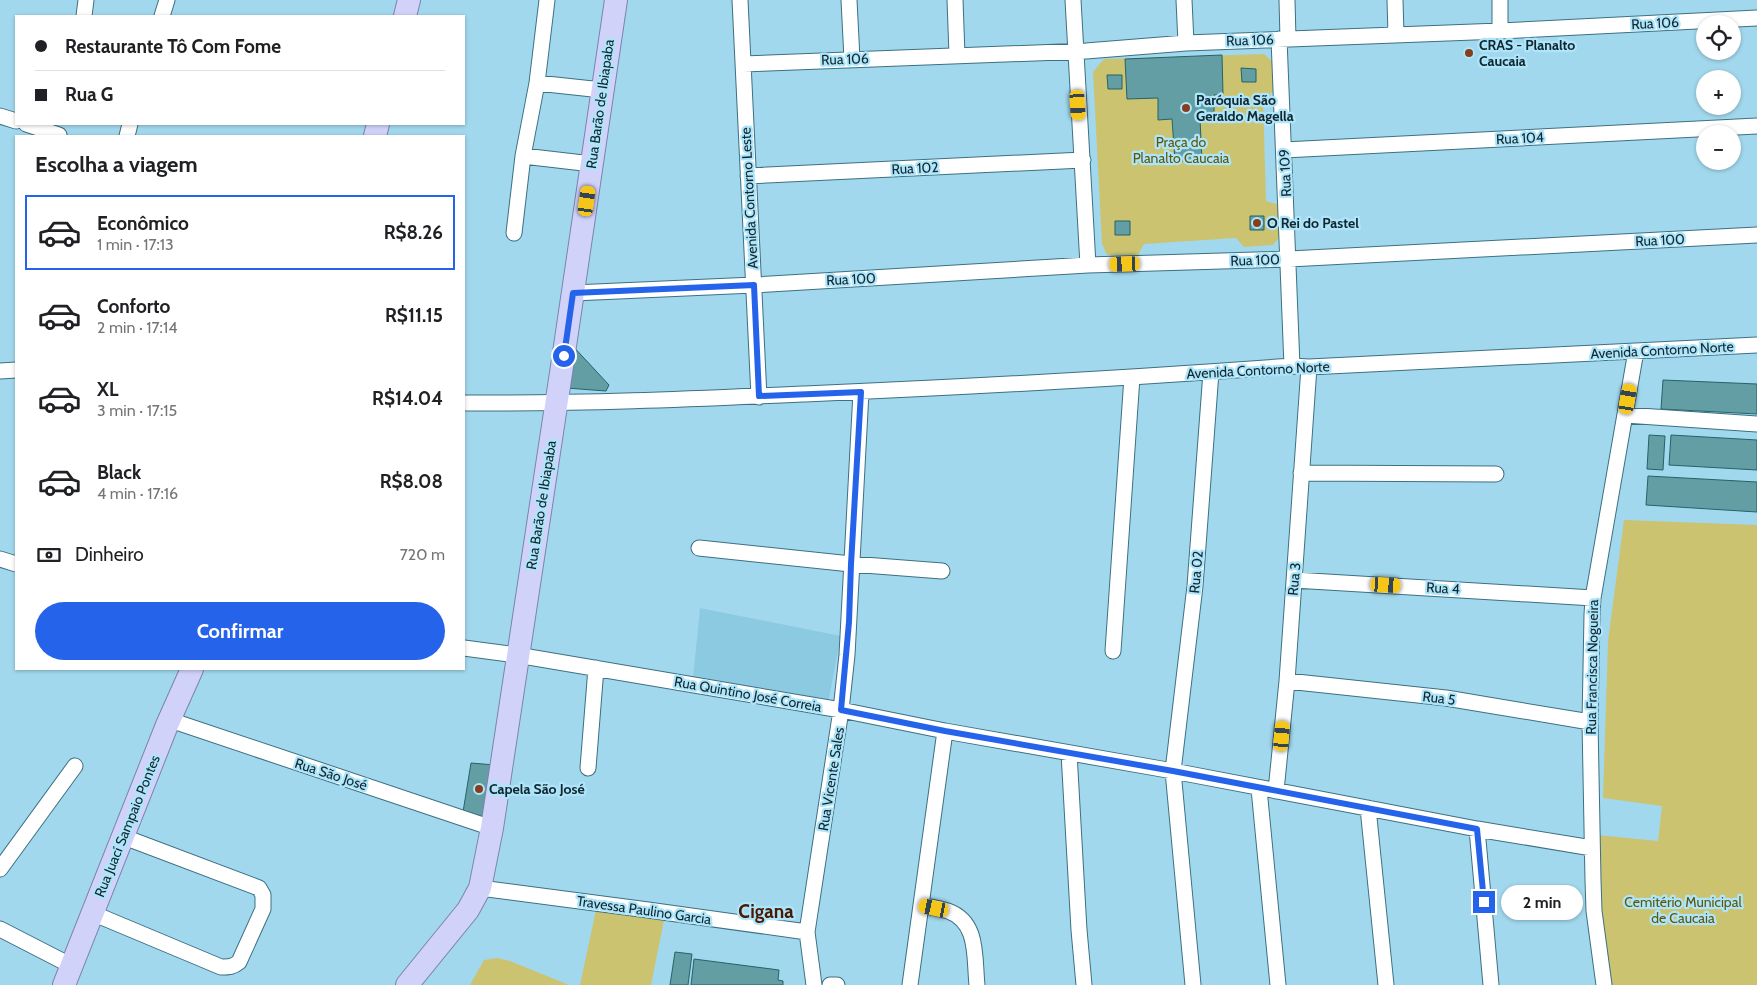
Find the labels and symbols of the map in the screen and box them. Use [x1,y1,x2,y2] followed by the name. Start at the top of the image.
[1631,13,1679,33] street label: Rua 106
[1226,30,1274,50] street label: Rua 106
[1479,36,1575,70] place label: CRAS - Planalto Caucaia
[582,38,618,170] street label: Rua Barão de Ibiapaba
[1463,47,1475,59] marker: CRAS - Planalto Caucaia
[821,49,869,69] street label: Rua 106
[1069,90,1086,120] car
[1196,91,1294,125] place label: Paróquia São Geraldo Magella
[1180,102,1192,114] marker: Paróquia São Geraldo Magella
[736,127,762,269] street label: Avenida Contorno Leste
[1496,128,1544,148] street label: Rua 104
[1133,133,1230,167] park label: Praça do Planalto Caucaia
[1275,149,1295,197] street label: Rua 109
[891,158,939,178] street label: Rua 102
[577,185,596,217] car
[1267,214,1359,232] place label: O Rei do Pastel
[1251,217,1263,229] marker: O Rei do Pastel
[1635,230,1685,250] street label: Rua 100
[1230,250,1280,270] street label: Rua 100
[1109,256,1140,272] car
[826,269,876,289] street label: Rua 100
[1590,337,1734,363] street label: Avenida Contorno Norte
[553,345,575,367] route start
[1186,357,1330,383] street label: Avenida Contorno Norte
[1618,383,1637,415] car
[522,439,560,571] street label: Rua Barão de Ibiapaba
[1185,550,1207,594] street label: Rua 02
[1284,562,1304,596] street label: Rua 3
[1370,577,1401,593] car
[1426,578,1460,598] street label: Rua 4
[1582,599,1602,735] street label: Rua Francisca Nogueira
[673,672,823,716] street label: Rua Quintino José Correia
[1421,687,1457,709] street label: Rua 5
[1273,720,1290,752] car
[814,726,848,832] street label: Rua Vicente Sales
[90,752,164,900] street label: Rua Juací Sampaio Pontes
[292,754,370,794] street label: Rua São José
[489,780,585,798] place label: Capela São José
[473,783,485,795] marker: Capela São José
[1502,884,1584,920] callout: 2 min
[1473,891,1495,913] route end
[576,892,713,928] street label: Travessa Paulino Garcia
[1624,893,1742,927] park label: Cemitério Municipal de Caucaia
[917,898,950,918] car
[738,900,794,923] district label: Cigana

